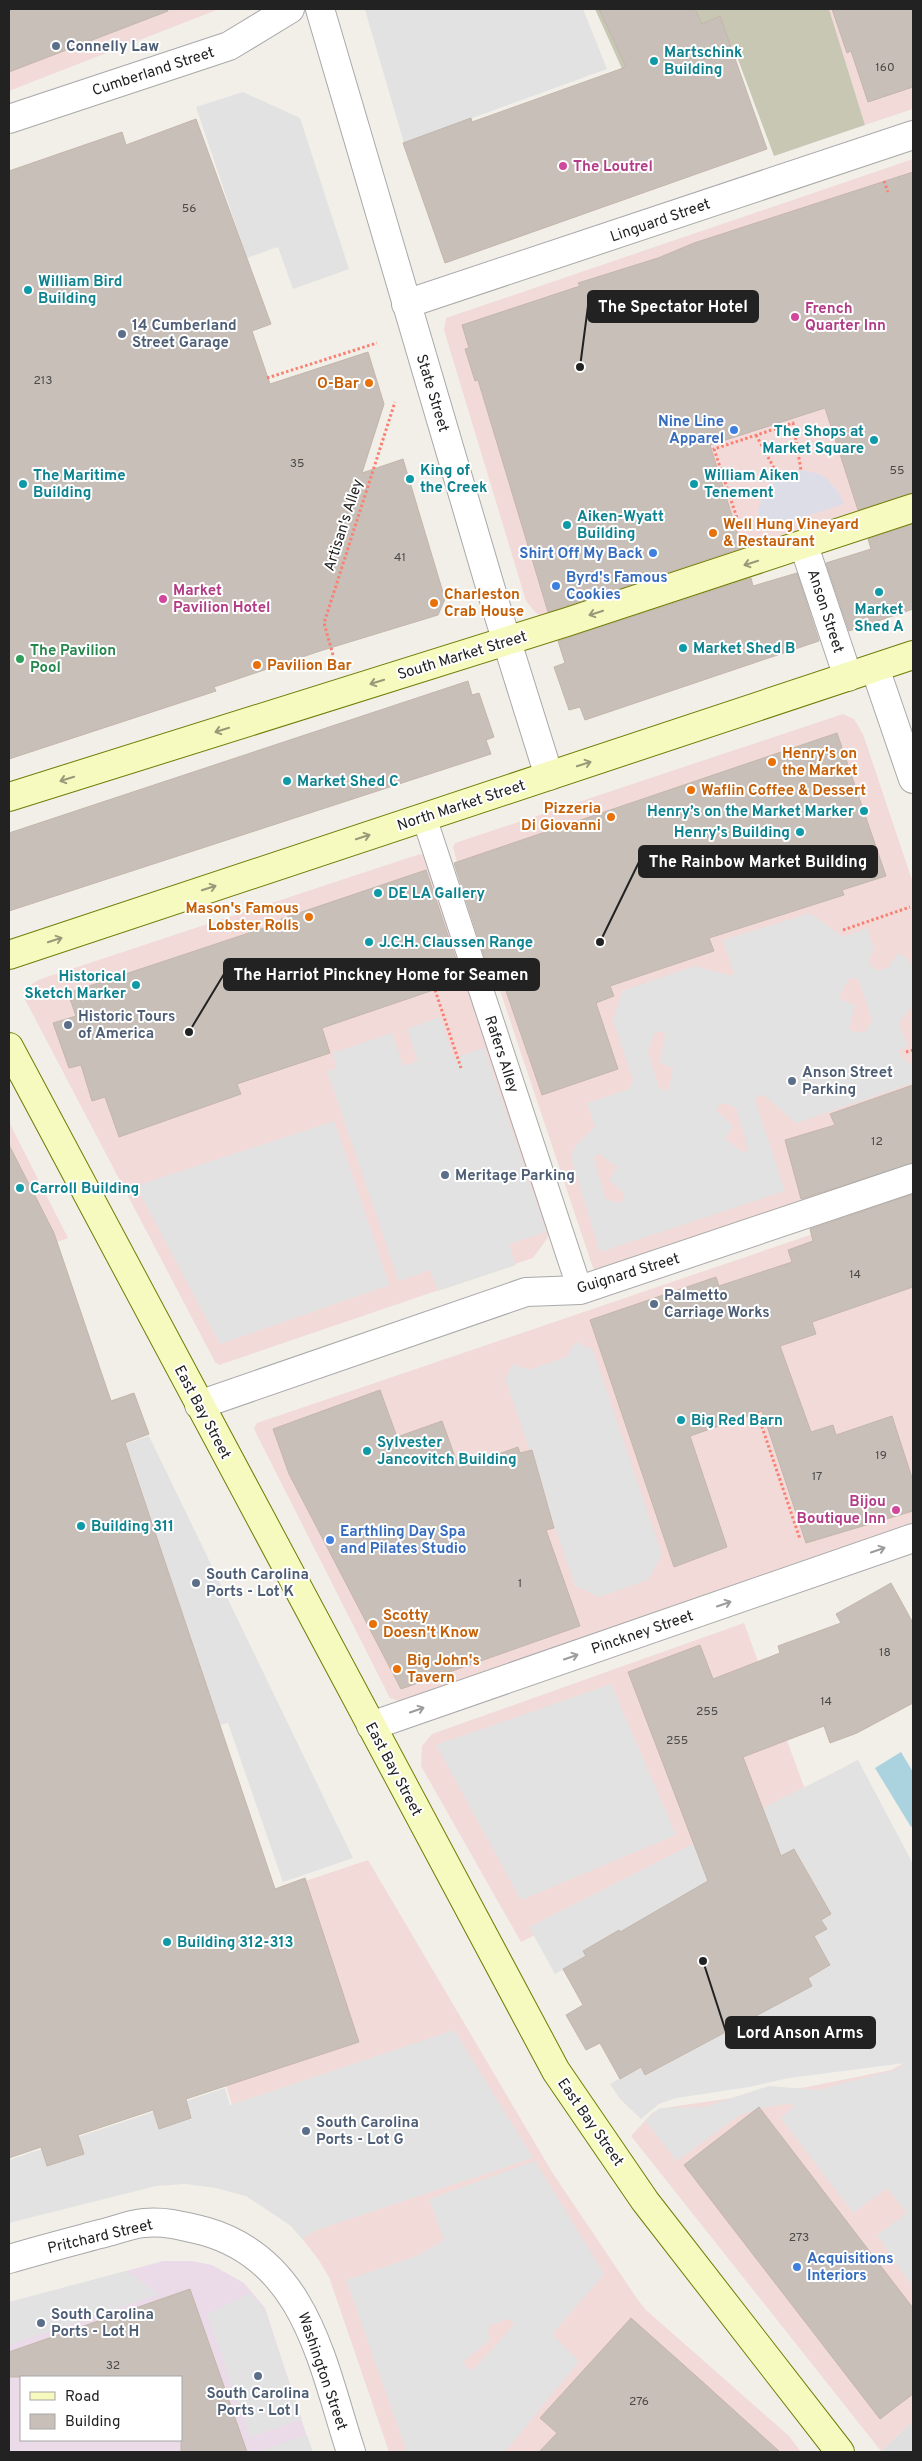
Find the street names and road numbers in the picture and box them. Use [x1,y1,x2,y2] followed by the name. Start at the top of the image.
[90,44,217,101] street label: Cumberland Street
[608,195,713,247] street label: Linguard Street
[411,352,452,435] street label: State Street
[321,477,368,574] street label: Artisan's Alley
[802,567,847,656] street label: Anson Street
[395,628,529,685] street label: South Market Street
[395,777,528,836] street label: North Market Street
[479,1014,522,1095] street label: Rafers Alley
[575,1250,682,1299] street label: Guignard Street
[169,1363,234,1463] street label: East Bay Street
[589,1607,696,1660] street label: Pinckney Street
[360,1720,425,1820] street label: East Bay Street
[552,2075,627,2171] street label: East Bay Street
[46,2216,155,2259] street label: Pritchard Street
[292,2310,351,2433] street label: Washington Street

